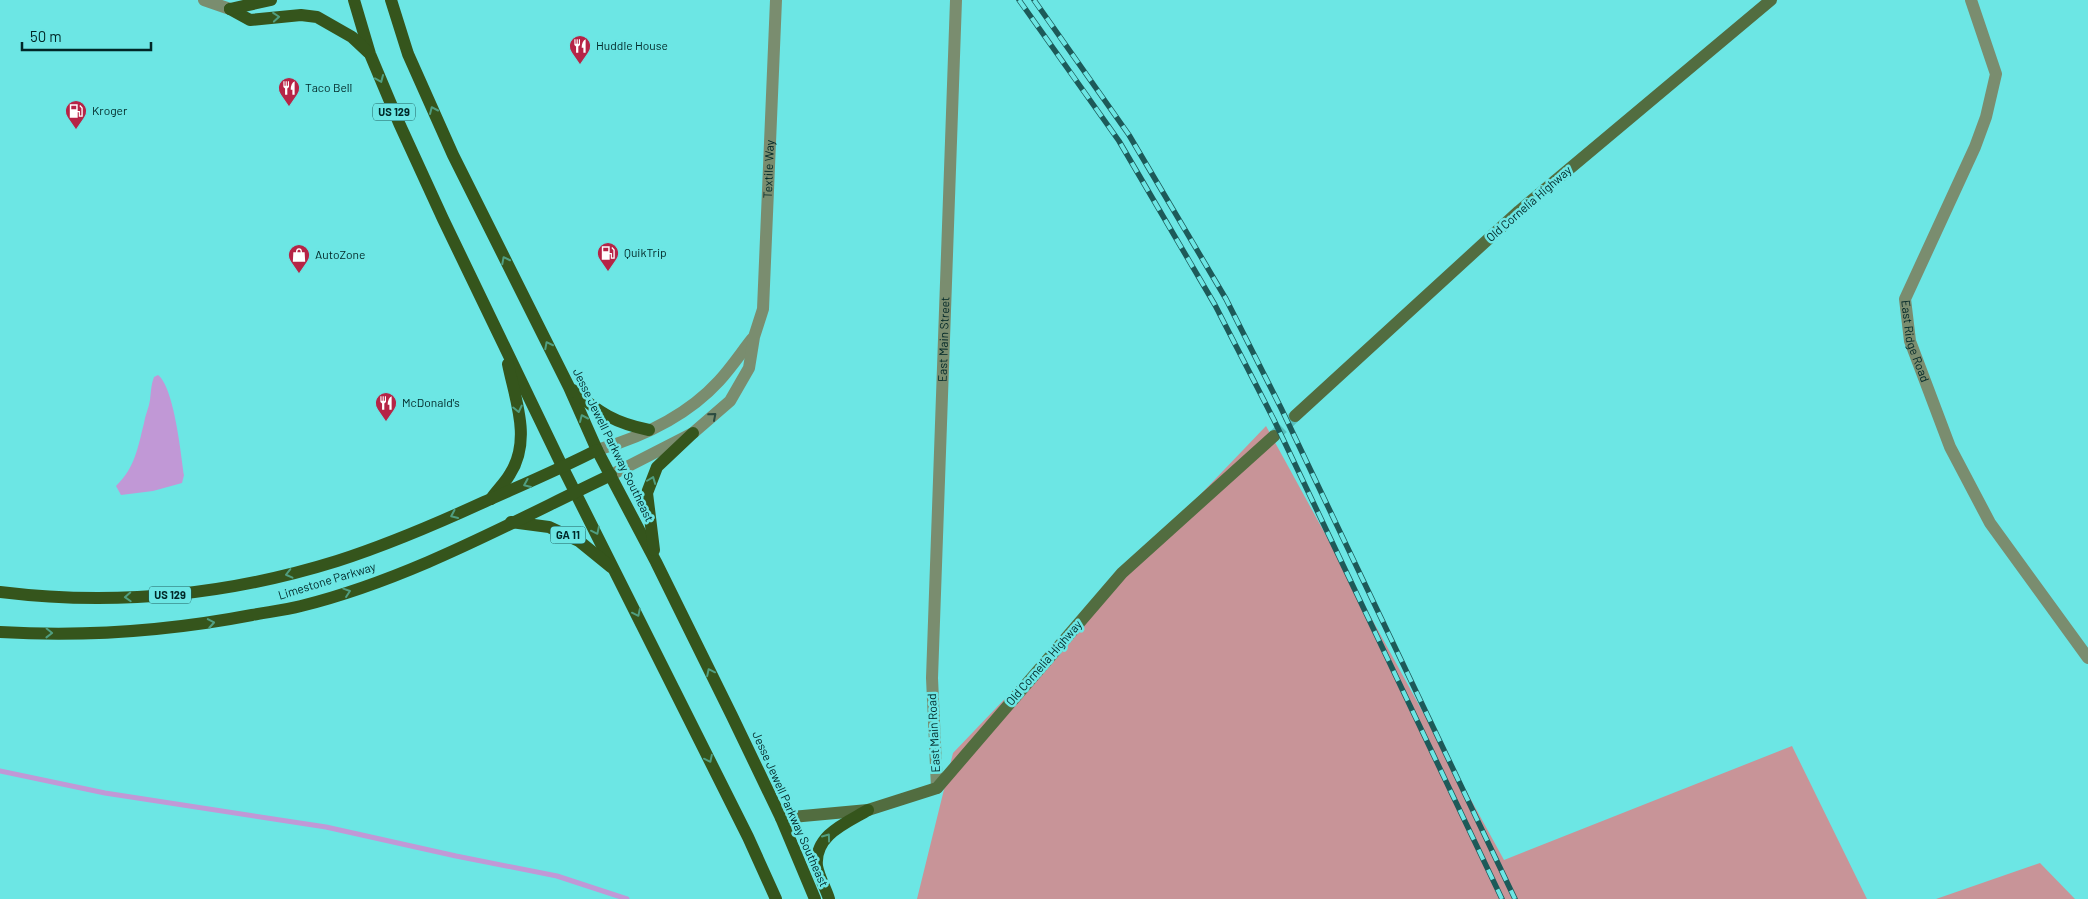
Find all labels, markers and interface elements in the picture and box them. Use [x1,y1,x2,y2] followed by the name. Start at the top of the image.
[272,12,280,23] one-way arrow
[22,20,151,52] scale bar
[30,27,62,45] text: 50 m
[568,34,592,65] restaurant icon: Huddle House
[596,38,668,52] place label: Huddle House
[375,75,385,83] one-way arrow
[277,76,301,107] restaurant icon: Taco Bell
[305,80,352,94] place label: Taco Bell
[64,99,88,130] fuel station icon: Kroger
[92,103,128,117] place label: Kroger
[373,104,415,120] road number: US 129
[428,106,439,115] one-way arrow
[760,139,776,199] street label: Textile Way
[1483,162,1574,244] street label: Old Cornelia Highway
[596,241,620,272] fuel station icon: QuikTrip
[287,243,311,274] shop icon: AutoZone
[624,245,667,259] place label: QuikTrip
[315,247,365,261] place label: AutoZone
[501,256,512,265] one-way arrow
[934,296,951,382] street label: East Main Street
[1899,299,1933,384] street label: East Ridge Road
[544,341,554,350] one-way arrow
[571,366,657,523] street label: Jesse Jewell Parkway Southeast
[374,391,398,422] restaurant icon: McDonald's
[402,395,460,409] place label: McDonald's
[512,405,523,414] one-way arrow
[707,413,716,422] one-way arrow
[580,415,590,424] one-way arrow
[646,476,656,485] one-way arrow
[523,478,532,488] one-way arrow
[450,509,459,520] one-way arrow
[589,525,599,534] one-way arrow
[550,526,586,544] road number: GA 11
[276,558,378,602] street label: Limestone Parkway
[284,568,293,579] one-way arrow
[149,586,191,604] road number: US 129
[342,588,350,598] one-way arrow
[124,592,132,603] one-way arrow
[631,608,641,617] one-way arrow
[1002,617,1084,708] street label: Old Cornelia Highway
[206,619,215,629] one-way arrow
[45,628,53,639] one-way arrow
[706,668,716,677] one-way arrow
[924,693,942,773] street label: East Main Road
[750,729,832,889] street label: Jesse Jewell Parkway Southeast
[703,754,713,763] one-way arrow
[821,833,830,843] one-way arrow

